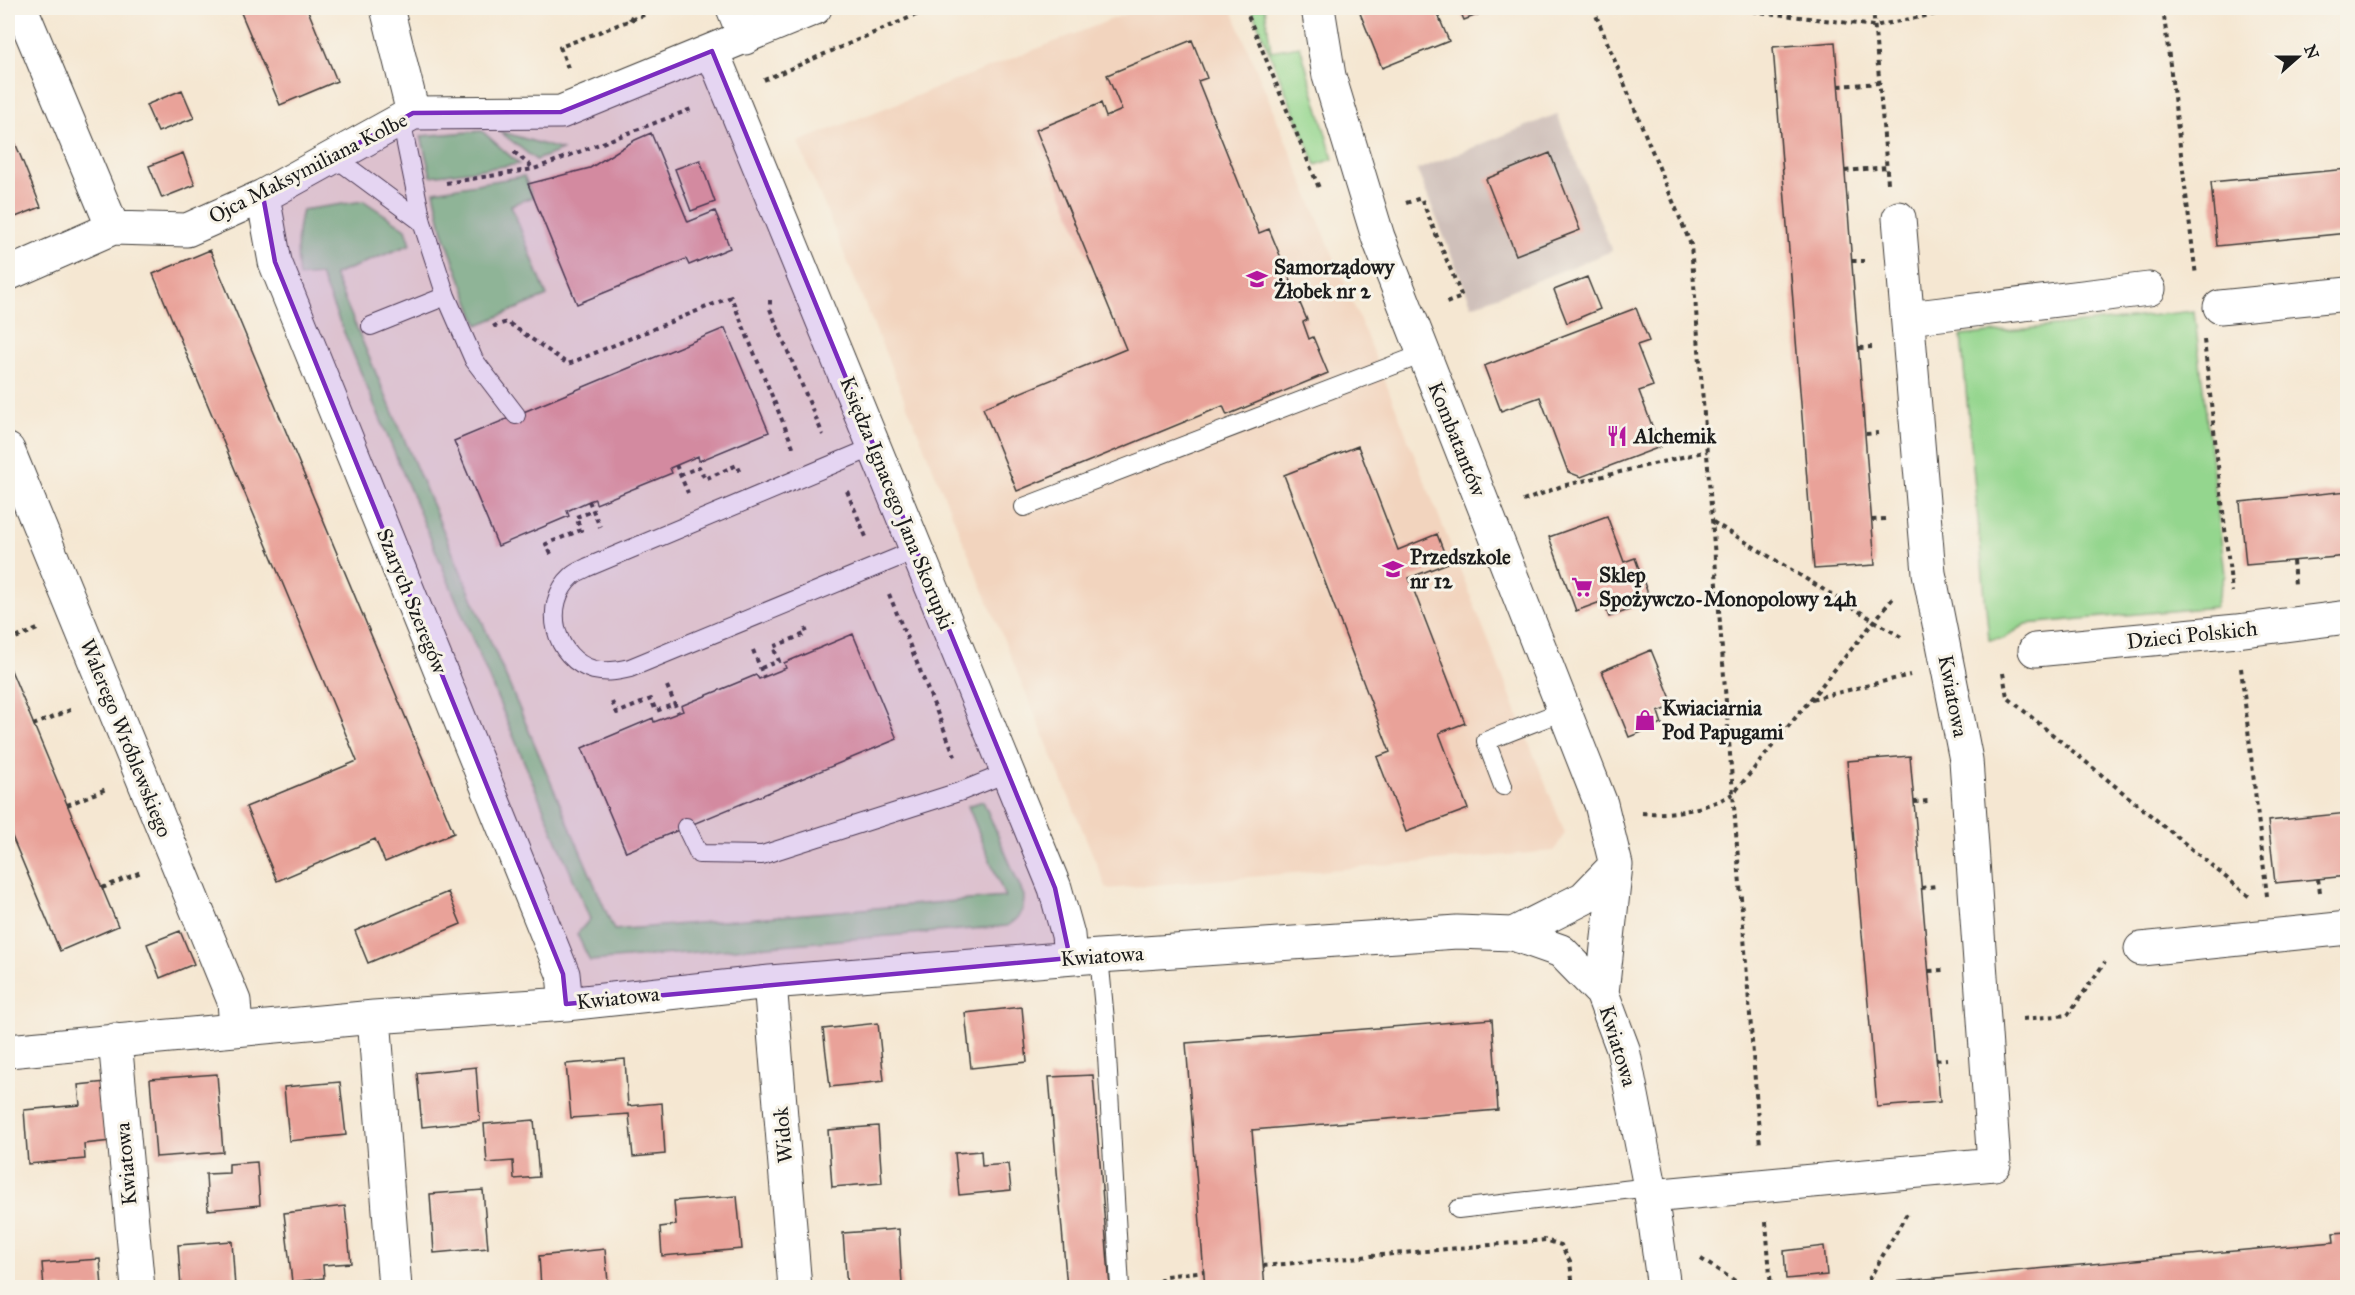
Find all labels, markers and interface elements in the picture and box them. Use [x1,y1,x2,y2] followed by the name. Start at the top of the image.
[2268,27,2328,87] north arrow
[2300,42,2323,62] text: N
[204,106,412,229] street label: Ojca Maksymiliana Kolbe
[1274,254,1396,304] place label: Samorządowy Żłobek nr 2
[1245,267,1269,291] school or university icon: Samorządowy Żłobek nr 2
[834,372,960,634] street label: Księdza Ignacego Jana Skorupki
[1422,378,1492,500] street label: Kombatantów
[1632,423,1717,449] place label: Alchemik
[1605,424,1629,448] restaurant icon: Alchemik
[371,525,453,678] street label: Szarych Szeregów
[1410,544,1511,594] place label: Przedszkole nr 12
[1381,557,1405,581] school or university icon: Przedszkole nr 12
[1599,562,1857,612] place label: Sklep Spożywczo-Monopolowy 24h
[1570,575,1594,599] supermarket icon: Sklep Spożywczo-Monopolowy 24h
[2125,615,2259,655] street label: Dzieci Polskich
[74,635,178,841] street label: Walerego Wróblewskiego
[1932,653,1974,739] street label: Kwiatowa
[1662,695,1784,745] place label: Kwiaciarnia Pod Papugami
[1633,708,1657,732] shop icon: Kwiaciarnia Pod Papugami
[1060,940,1145,972] street label: Kwiatowa
[575,981,661,1015] street label: Kwiatowa
[1593,1002,1643,1090] street label: Kwiatowa
[768,1105,798,1164] street label: Widok
[109,1121,143,1207] street label: Kwiatowa

